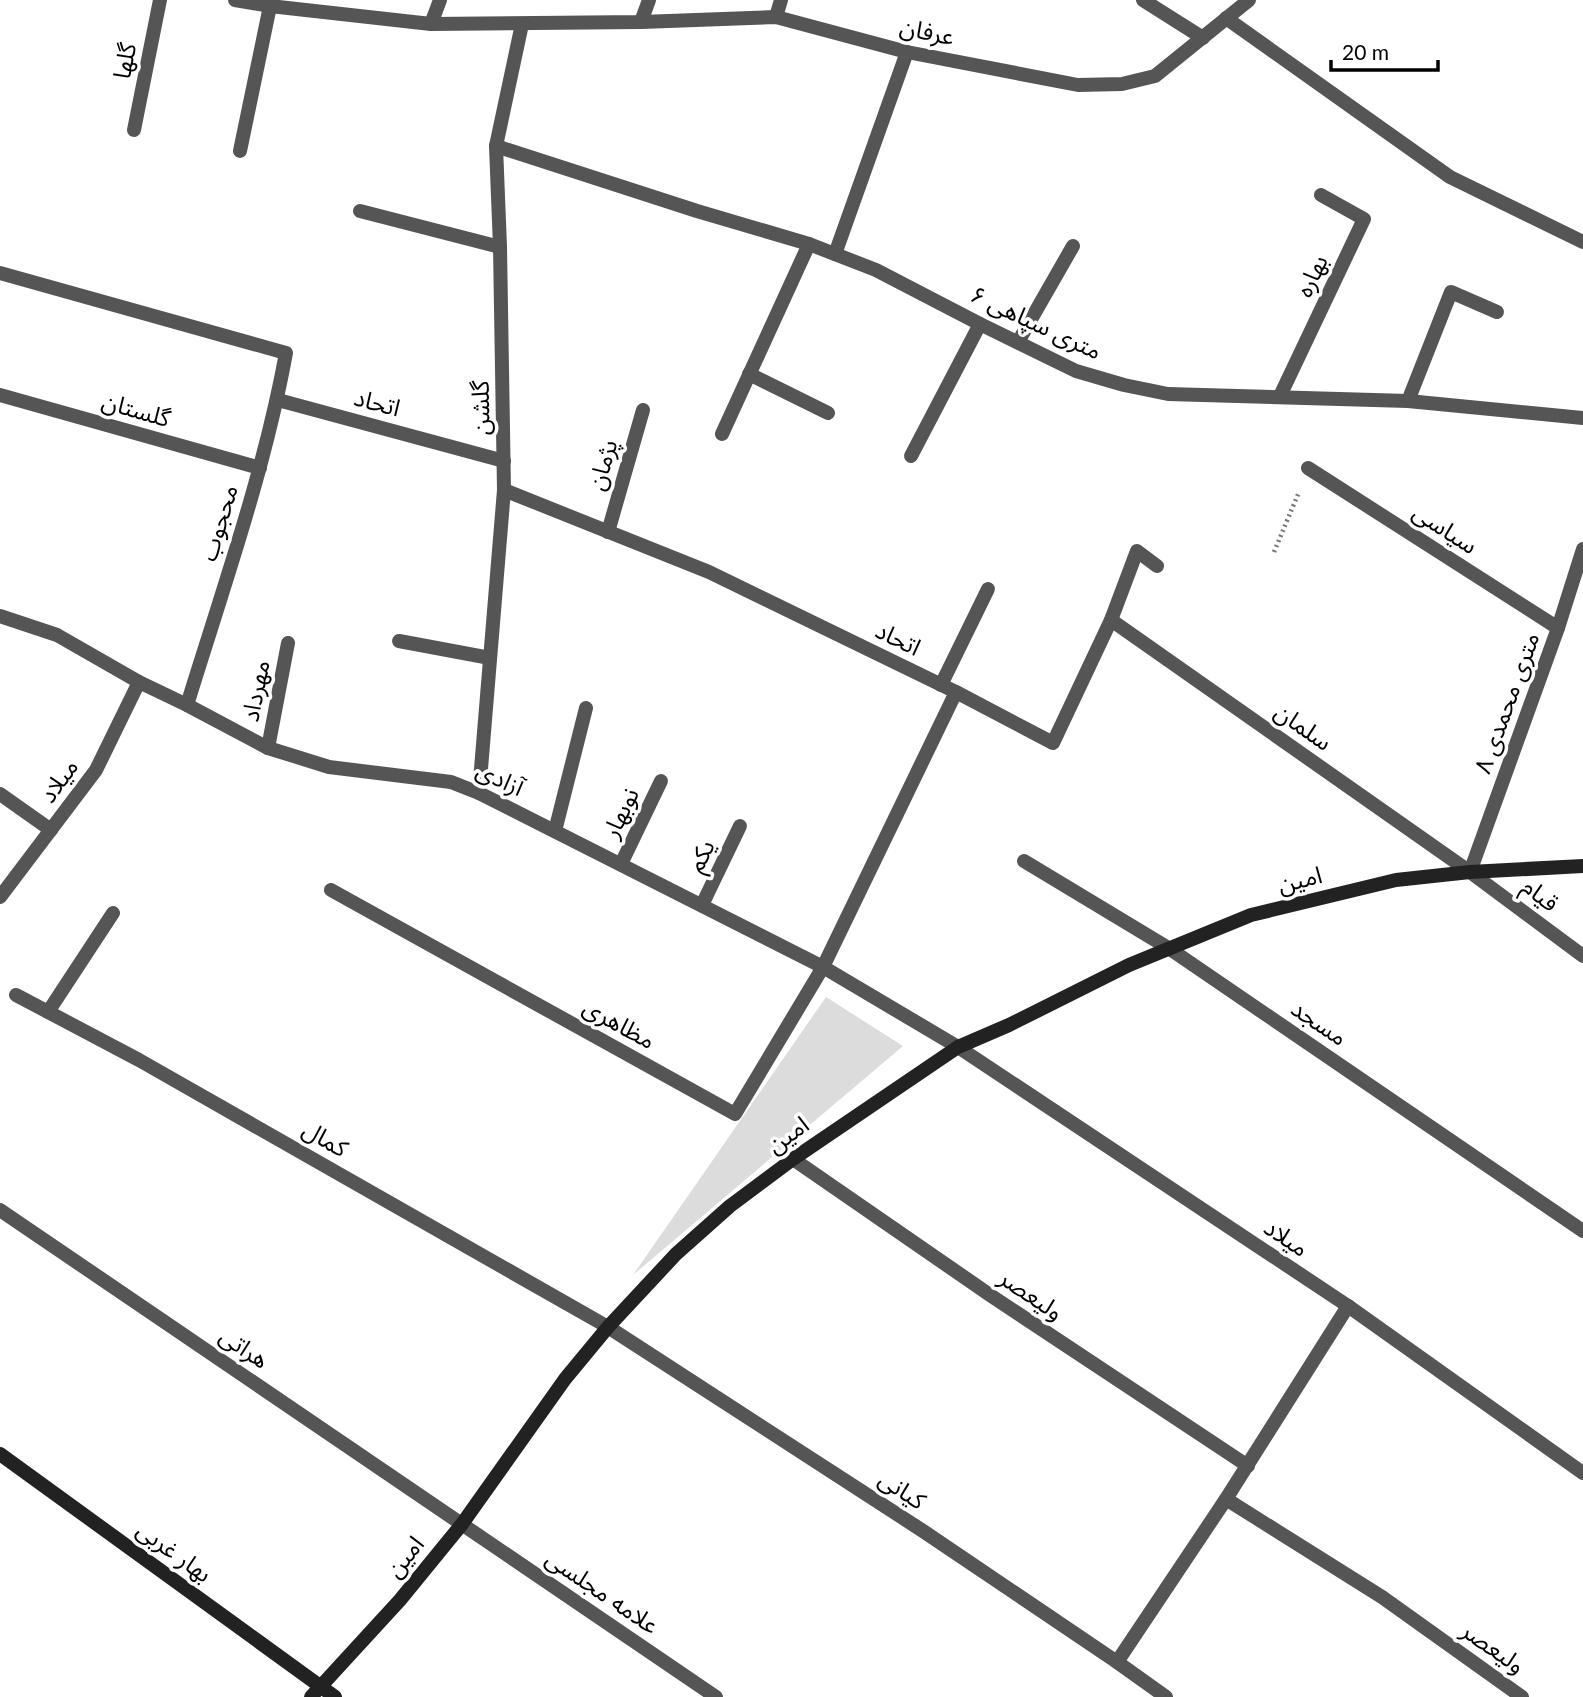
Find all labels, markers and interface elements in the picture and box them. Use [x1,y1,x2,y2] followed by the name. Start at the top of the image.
[897,11,957,51] street label: عرفان
[1331,28,1438,72] scale bar
[106,39,141,81] street label: گلها
[1342,39,1389,64] text: 20 m
[1288,250,1334,301] street label: بهاره
[965,279,1107,367] street label: ۶ متری سپاهی
[465,379,494,436] street label: گلشن
[351,382,404,422] street label: اتحاد
[99,385,175,433] street label: گلستان
[580,436,625,494] street label: پژمان
[192,481,244,565] street label: محجوب
[1408,496,1484,559] street label: سیاسی
[871,614,926,661] street label: اتحاد
[1467,628,1545,777] street label: ۸ متری محمدی
[234,657,276,724] street label: مهرداد
[1269,696,1338,757] street label: سلمان
[32,752,84,808] street label: میلاد
[472,754,530,803] street label: آزادی
[595,783,645,843] street label: نوبهار
[679,834,723,878] street label: یکم
[1274,859,1325,898] street label: امین
[1514,871,1565,921] street label: قیام
[578,991,661,1055] street label: مظاهری
[1286,993,1353,1051] street label: مسجد
[760,1109,814,1159] street label: امین
[297,1113,354,1164] street label: کمال
[1259,1211,1315,1262] street label: میلاد
[993,1261,1069,1326] street label: ولیعصر
[214,1320,275,1374] street label: هراتی
[874,1463,933,1515] street label: کیانی
[131,1514,218,1588] street label: بهار غربی
[378,1530,429,1583] street label: امین
[541,1542,665,1639] street label: علامه مجلسی
[1455,1614,1531,1680] street label: ولیعصر

